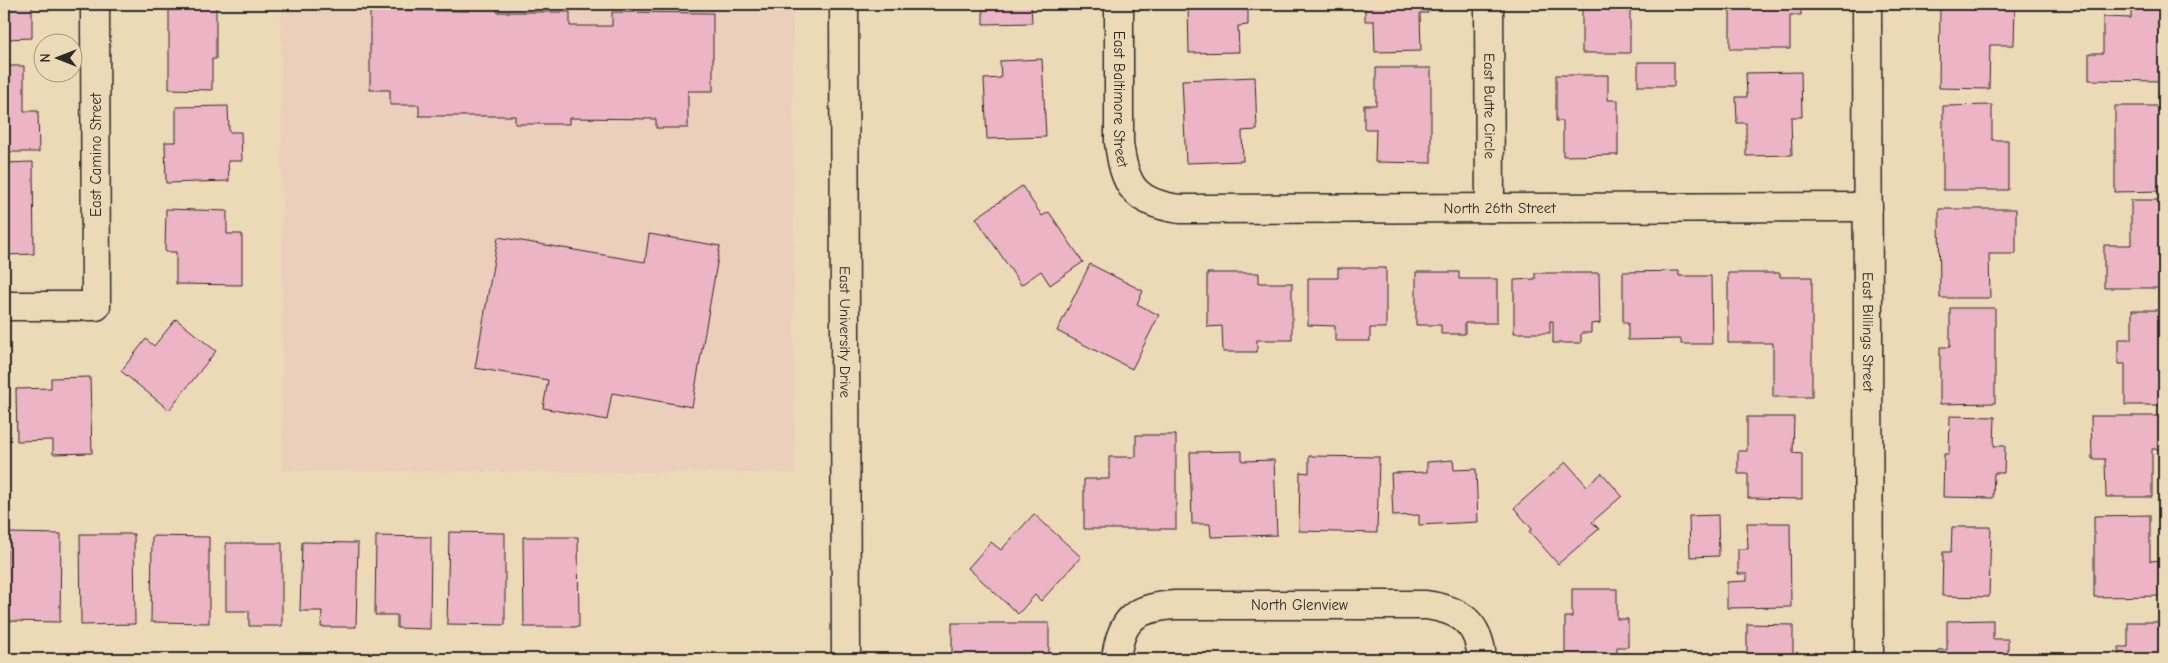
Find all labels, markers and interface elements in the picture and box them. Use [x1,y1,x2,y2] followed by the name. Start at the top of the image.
[1110,31,1132,170] street label: East Baltimore Street
[32,32,82,82] north arrow
[37,53,54,63] text: N
[1480,53,1499,160] street label: East Butte Circle
[87,92,105,217] street label: East Camino Street
[1444,199,1556,217] street label: North 26th Street
[836,266,854,398] street label: East University Drive
[1859,272,1877,393] street label: East Billings Street
[1251,596,1348,614] street label: North Glenview

